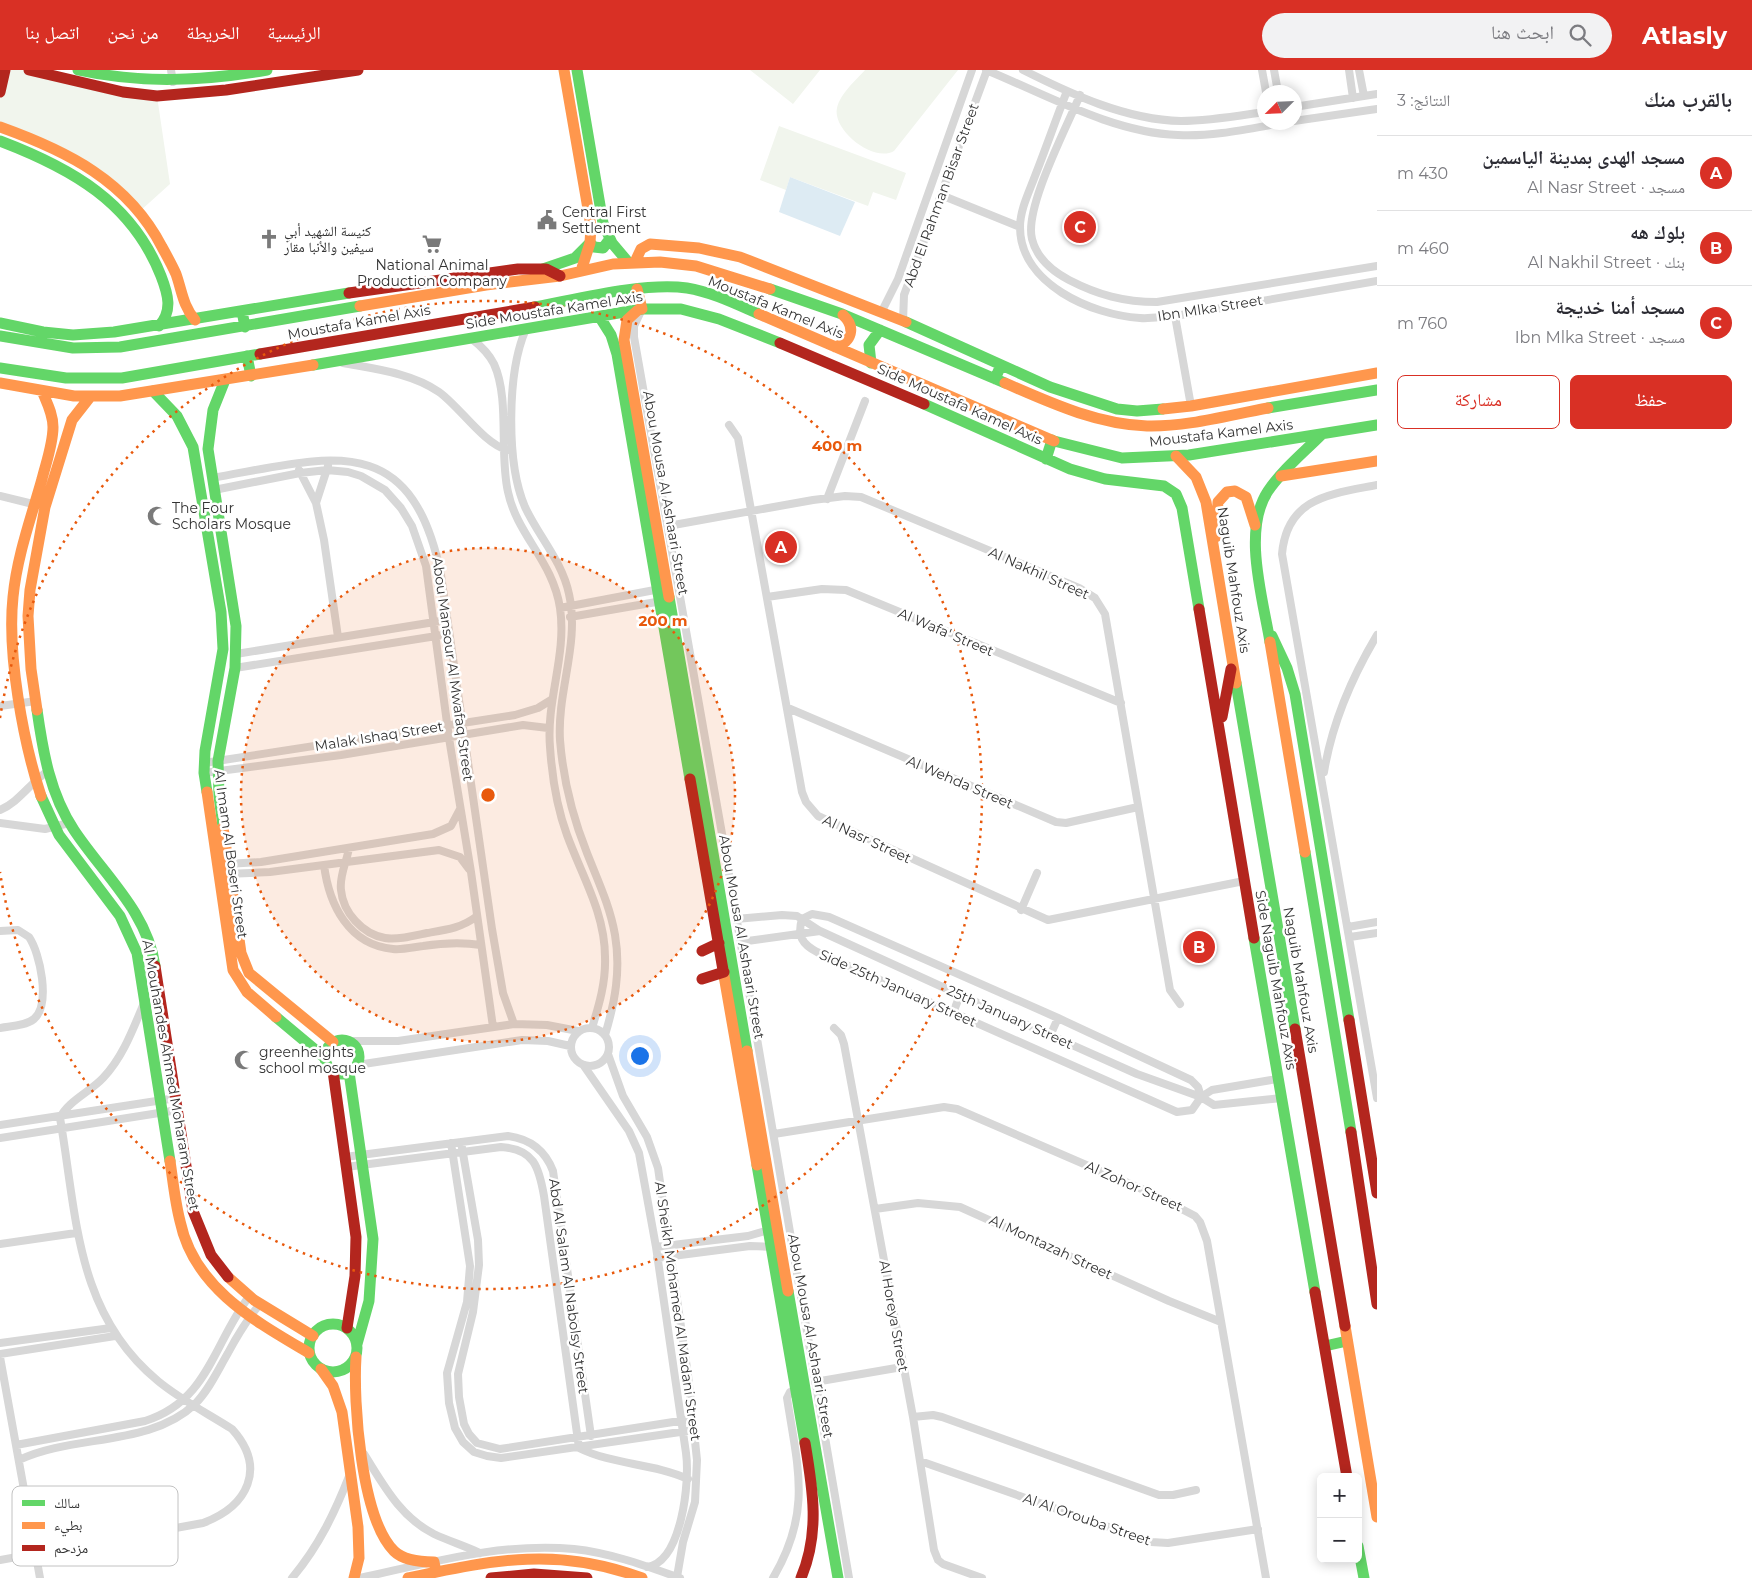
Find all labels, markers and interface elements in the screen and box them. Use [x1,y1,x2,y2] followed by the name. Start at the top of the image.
[1262,13,1612,58] search box
[1491,21,1554,44] text: ابحث هنا
[1566,21,1594,49] icon: search
[1642,21,1727,50] text: Atlasly
[25,22,80,44] text: اتصل بنا
[108,22,159,44] text: من نحن
[187,22,240,44] text: الخريطة
[268,22,321,44] text: الرئيسية
[1257,85,1302,130] north arrow
[1644,87,1732,112] text: بالقرب منك
[1397,91,1450,110] text: النتائج: 3
[899,100,983,289] street label: Abd El Rahman Bisar Street
[1482,146,1685,169] text: مسجد الهدى بمدينة الياسمين
[1397,164,1448,183] text: 430 m
[1710,164,1722,183] text: A
[1527,178,1685,197] text: مسجد · Al Nasr Street
[562,203,647,237] place label: Central First Settlement
[1064,208,1096,246] pin: C
[536,209,558,231] public building icon: Central First Settlement
[1630,221,1685,244] text: بلوك هه
[283,222,374,256] place label: كنيسة الشهيد أبي سيفين والأنبا مقار
[258,228,280,250] church icon: كنيسة الشهيد أبي سيفين والأنبا مقار
[421,233,443,255] supermarket icon: National Animal Production Company
[1397,239,1449,258] text: 460 m
[1710,239,1722,258] text: B
[1528,253,1685,272] text: بنك · Al Nakhil Street
[357,256,507,290] place label: National Animal Production Company
[705,271,847,343] street label: Moustafa Kamel Axis
[464,287,644,333] street label: Side Moustafa Kamel Axis
[1156,291,1264,325] street label: Ibn Mlka Street
[1556,296,1685,319] text: مسجد أمنا خديجة
[286,301,432,343] street label: Moustafa Kamel Axis
[1397,314,1448,333] text: 760 m
[1710,314,1722,333] text: C
[1515,328,1685,347] text: مسجد · Ibn Mlka Street
[875,359,1046,449] street label: Side Moustafa Kamel Axis
[1397,375,1560,429] button: مشاركة
[1570,375,1732,429] button: حفظ
[639,389,693,597] street label: Abou Mousa Al Ashaari Street
[1148,415,1294,451] street label: Moustafa Kamel Axis
[812,436,862,455] text: 400 m
[172,499,291,533] place label: The Four Scholars Mosque
[146,505,168,527] mosque icon: The Four Scholars Mosque
[1214,506,1254,655] street label: Naguib Mahfouz Axis
[765,528,797,566] pin: A
[986,543,1092,603] street label: Al Nakhil Street
[428,556,478,783] street label: Abou Mansour Al Mwafaq Street
[895,604,997,660] street label: Al Wafa' Street
[638,611,688,630] text: 200 m
[313,717,445,755] street label: Malak Ishaq Street
[904,751,1016,813] street label: Al Wehda Street
[210,768,252,940] street label: Al Imam Al Boseri Street
[479,786,497,804] centre of rings
[820,811,914,867] street label: Al Nasr Street
[715,833,769,1041] street label: Abou Mousa Al Ashaari Street
[1252,889,1300,1071] street label: Side Naguib Mahfouz Axis
[1280,906,1322,1054] street label: Naguib Mahfouz Axis
[1183,928,1215,966] pin: B
[138,938,204,1212] street label: Al Mouhandes Ahmed Moharam Street
[817,945,980,1031] street label: Side 25th January Street
[944,981,1076,1053] street label: 25th January Street
[259,1043,366,1077] place label: greenheights school mosque
[627,1043,653,1069] your location
[233,1049,255,1071] mosque icon: greenheights school mosque
[1082,1156,1186,1216] street label: Al Zohor Street
[545,1177,593,1395] street label: Abd Al Salam Al Nabolsy Street
[651,1180,705,1442] street label: Al Sheikh Mohamed Al Madani Street
[987,1211,1116,1284] street label: Al Montazah Street
[784,1232,838,1440] street label: Abou Mousa Al Ashaari Street
[875,1259,913,1374] street label: Al Horeya Street
[1317,1473,1362,1563] map controls
[1317,1473,1362,1518] button: +
[12,1486,178,1566] legend
[1021,1489,1154,1549] street label: Al Al Orouba Street
[54,1494,80,1512] text: سالك
[54,1516,83,1537] text: بطيء
[1317,1518,1362,1563] button: −
[54,1539,88,1558] text: مزدحم

